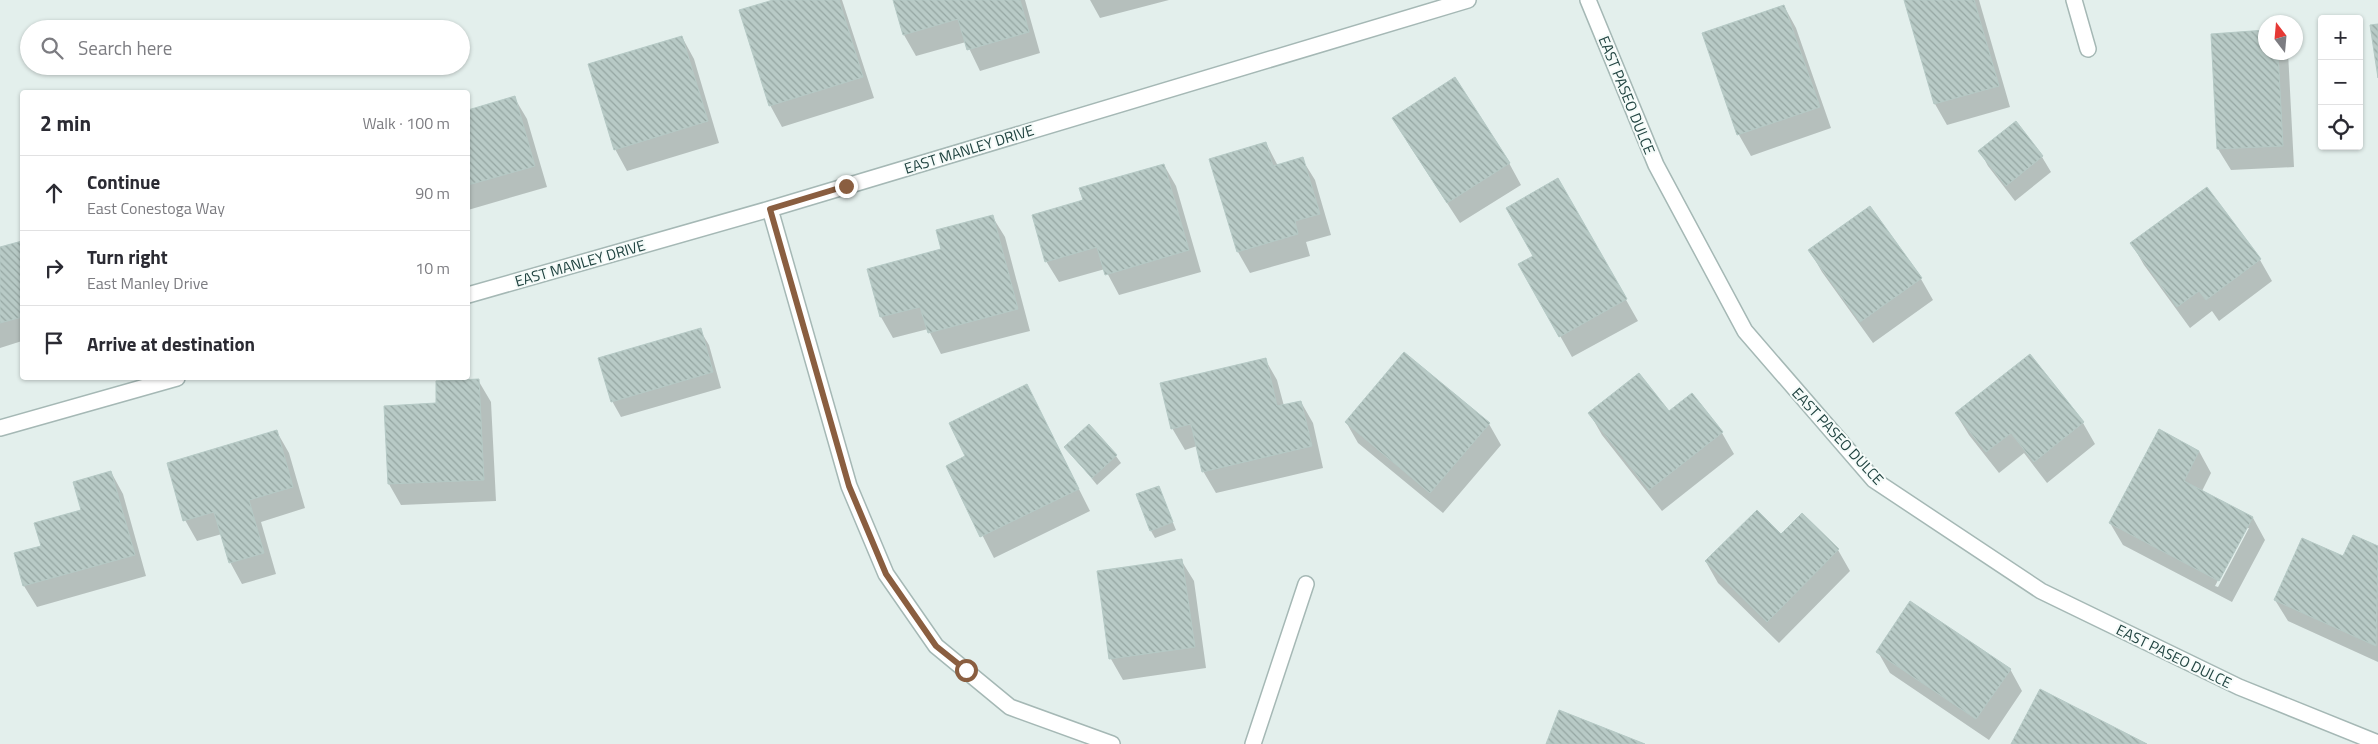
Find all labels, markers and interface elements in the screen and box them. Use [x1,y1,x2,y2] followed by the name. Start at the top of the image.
[2258,15,2303,60] north arrow
[2318,15,2363,150] map controls
[2318,15,2363,60] button: +
[20,20,470,75] search box
[1593,32,1661,158] street label: EAST PASEO DULCE
[78,33,172,62] text: Search here
[38,34,66,62] icon: search
[2318,60,2363,105] button: −
[2318,105,2363,150] button: locate
[40,107,91,139] text: 2 min
[362,111,450,135] text: Walk · 100 m
[901,118,1037,180] street label: EAST MANLEY DRIVE
[87,167,160,196] text: Continue
[835,175,858,198] route end
[40,179,68,207] icon: ahead
[415,181,450,205] text: 90 m
[87,196,225,220] text: East Conestoga Way
[512,233,648,293] street label: EAST MANLEY DRIVE
[87,242,168,271] text: Turn right
[40,254,68,282] icon: right
[415,256,450,280] text: 10 m
[87,271,208,295] text: East Manley Drive
[40,329,68,357] icon: arrive
[87,329,255,358] text: Arrive at destination
[1787,382,1889,490] street label: EAST PASEO DULCE
[2112,618,2236,694] street label: EAST PASEO DULCE
[955,659,978,682] route start

